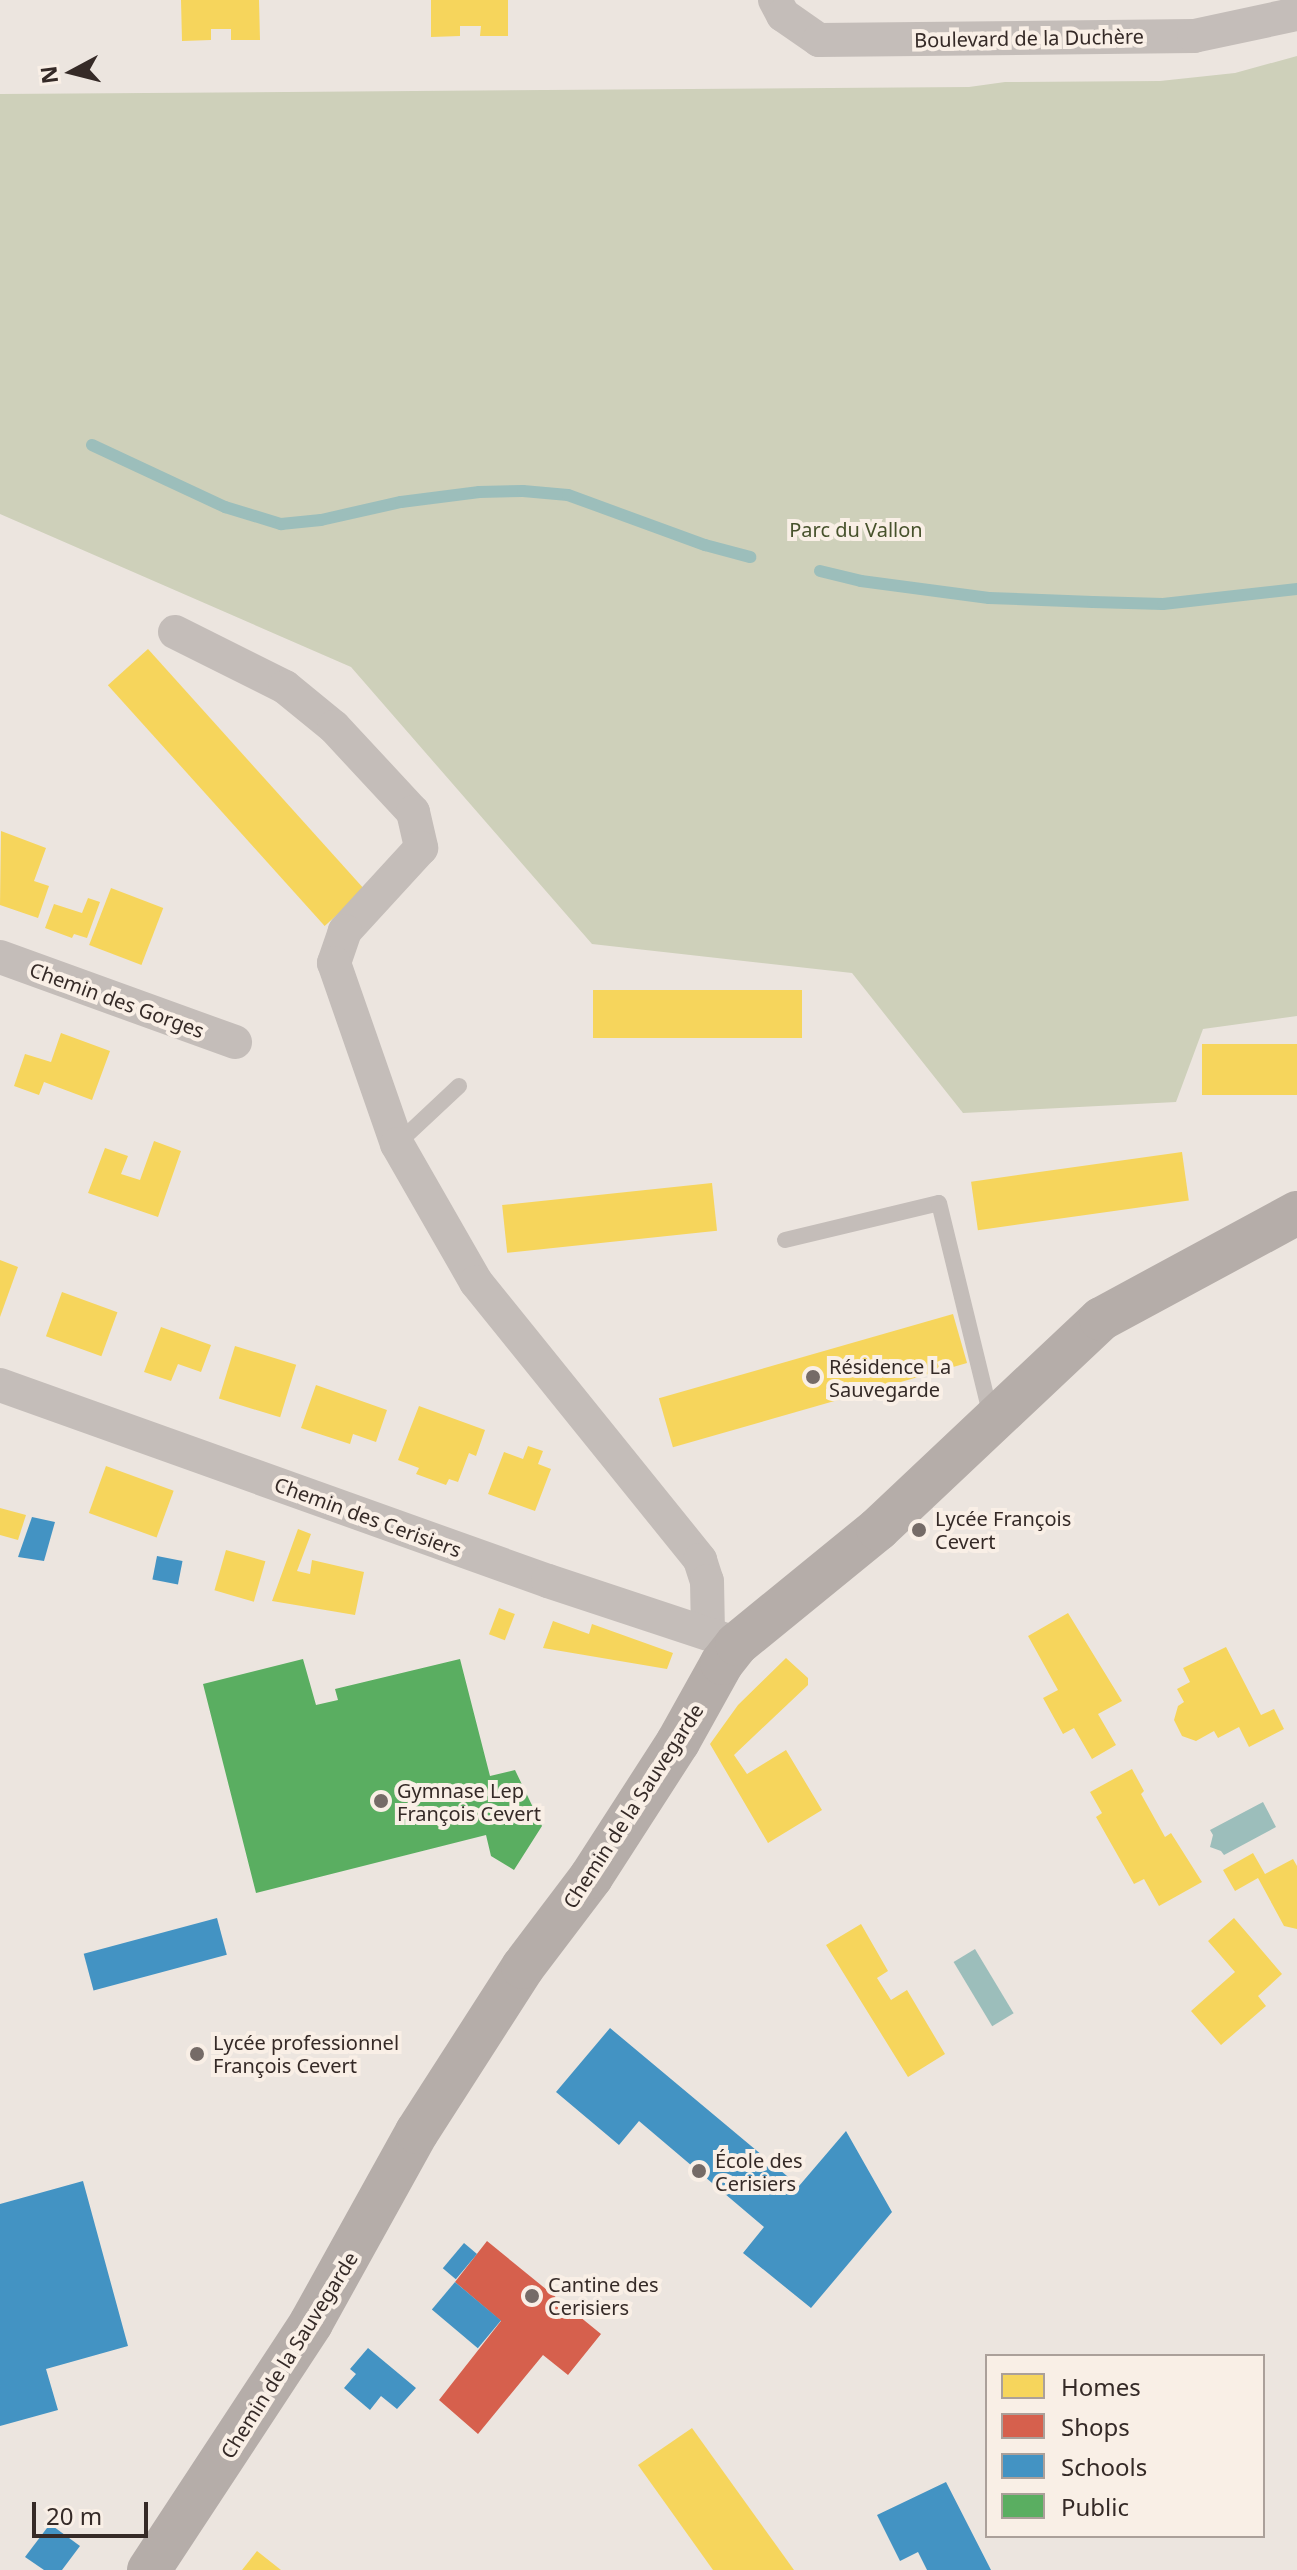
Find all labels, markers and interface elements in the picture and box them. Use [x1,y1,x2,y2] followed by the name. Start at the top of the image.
[914,24,1144,52] street label: Boulevard de la Duchère
[32,32,112,112] north arrow
[32,64,64,86] text: N
[789,517,923,541] park label: Parc du Vallon
[26,957,208,1043] street label: Chemin des Gorges
[829,1354,951,1401] place label: Résidence La Sauvegarde
[804,1368,822,1386] marker: Résidence La Sauvegarde
[271,1472,465,1562] street label: Chemin des Cerisiers
[935,1506,1071,1553] place label: Lycée François Cevert
[910,1521,928,1539] marker: Lycée François Cevert
[558,1699,708,1913] street label: Chemin de la Sauvegarde
[397,1778,541,1825] place label: Gymnase Lep François Cevert
[372,1792,390,1810] marker: Gymnase Lep François Cevert
[213,2030,399,2077] place label: Lycée professionnel François Cevert
[188,2045,206,2063] marker: Lycée professionnel François Cevert
[715,2148,803,2195] place label: École des Cerisiers
[690,2162,708,2180] marker: École des Cerisiers
[215,2247,363,2463] street label: Chemin de la Sauvegarde
[548,2272,659,2319] place label: Cantine des Cerisiers
[523,2287,541,2305] marker: Cantine des Cerisiers
[985,2354,1265,2538] legend
[1061,2370,1141,2403] text: Homes
[1061,2410,1130,2443] text: Shops
[1061,2450,1147,2483] text: Schools
[36,2486,152,2536] scale bar
[1061,2490,1129,2523] text: Public
[46,2499,102,2532] text: 20 m

